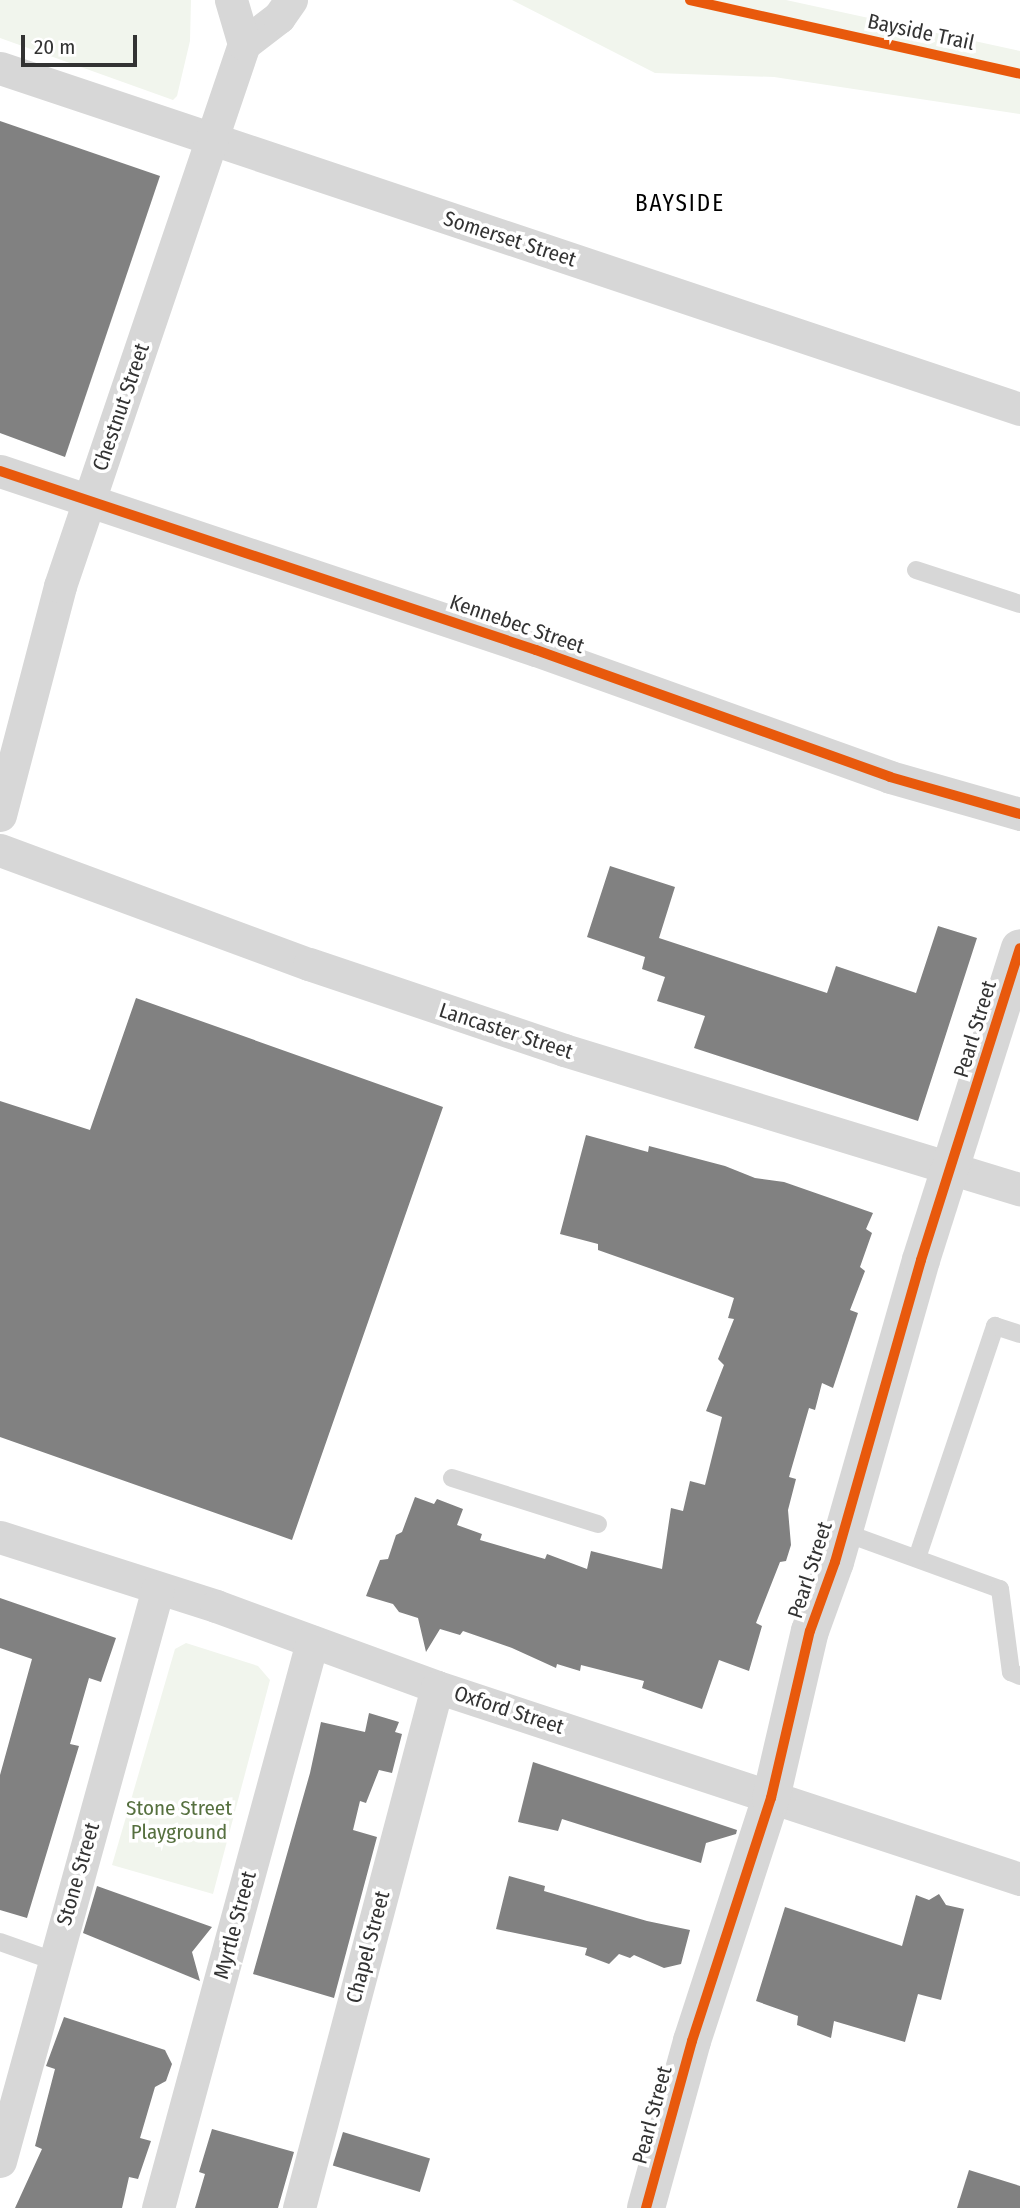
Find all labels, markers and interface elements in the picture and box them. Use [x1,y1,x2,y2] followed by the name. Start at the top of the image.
[865,8,977,56] street label: Bayside Trail
[24,21,140,65] scale bar
[34,34,75,60] text: 20 m
[636,189,724,217] district label: BAYSIDE
[441,206,579,272] street label: Somerset Street
[87,340,155,474] street label: Chestnut Street
[446,589,588,659] street label: Kennebec Street
[948,977,1002,1081] street label: Pearl Street
[436,998,576,1064] street label: Lancaster Street
[783,1518,837,1622] street label: Pearl Street
[451,1680,567,1740] street label: Oxford Street
[126,1795,232,1845] park label: Stone Street Playground
[51,1820,105,1928] street label: Stone Street
[209,1868,261,1982] street label: Myrtle Street
[341,1888,395,2006] street label: Chapel Street
[627,2063,677,2167] street label: Pearl Street

